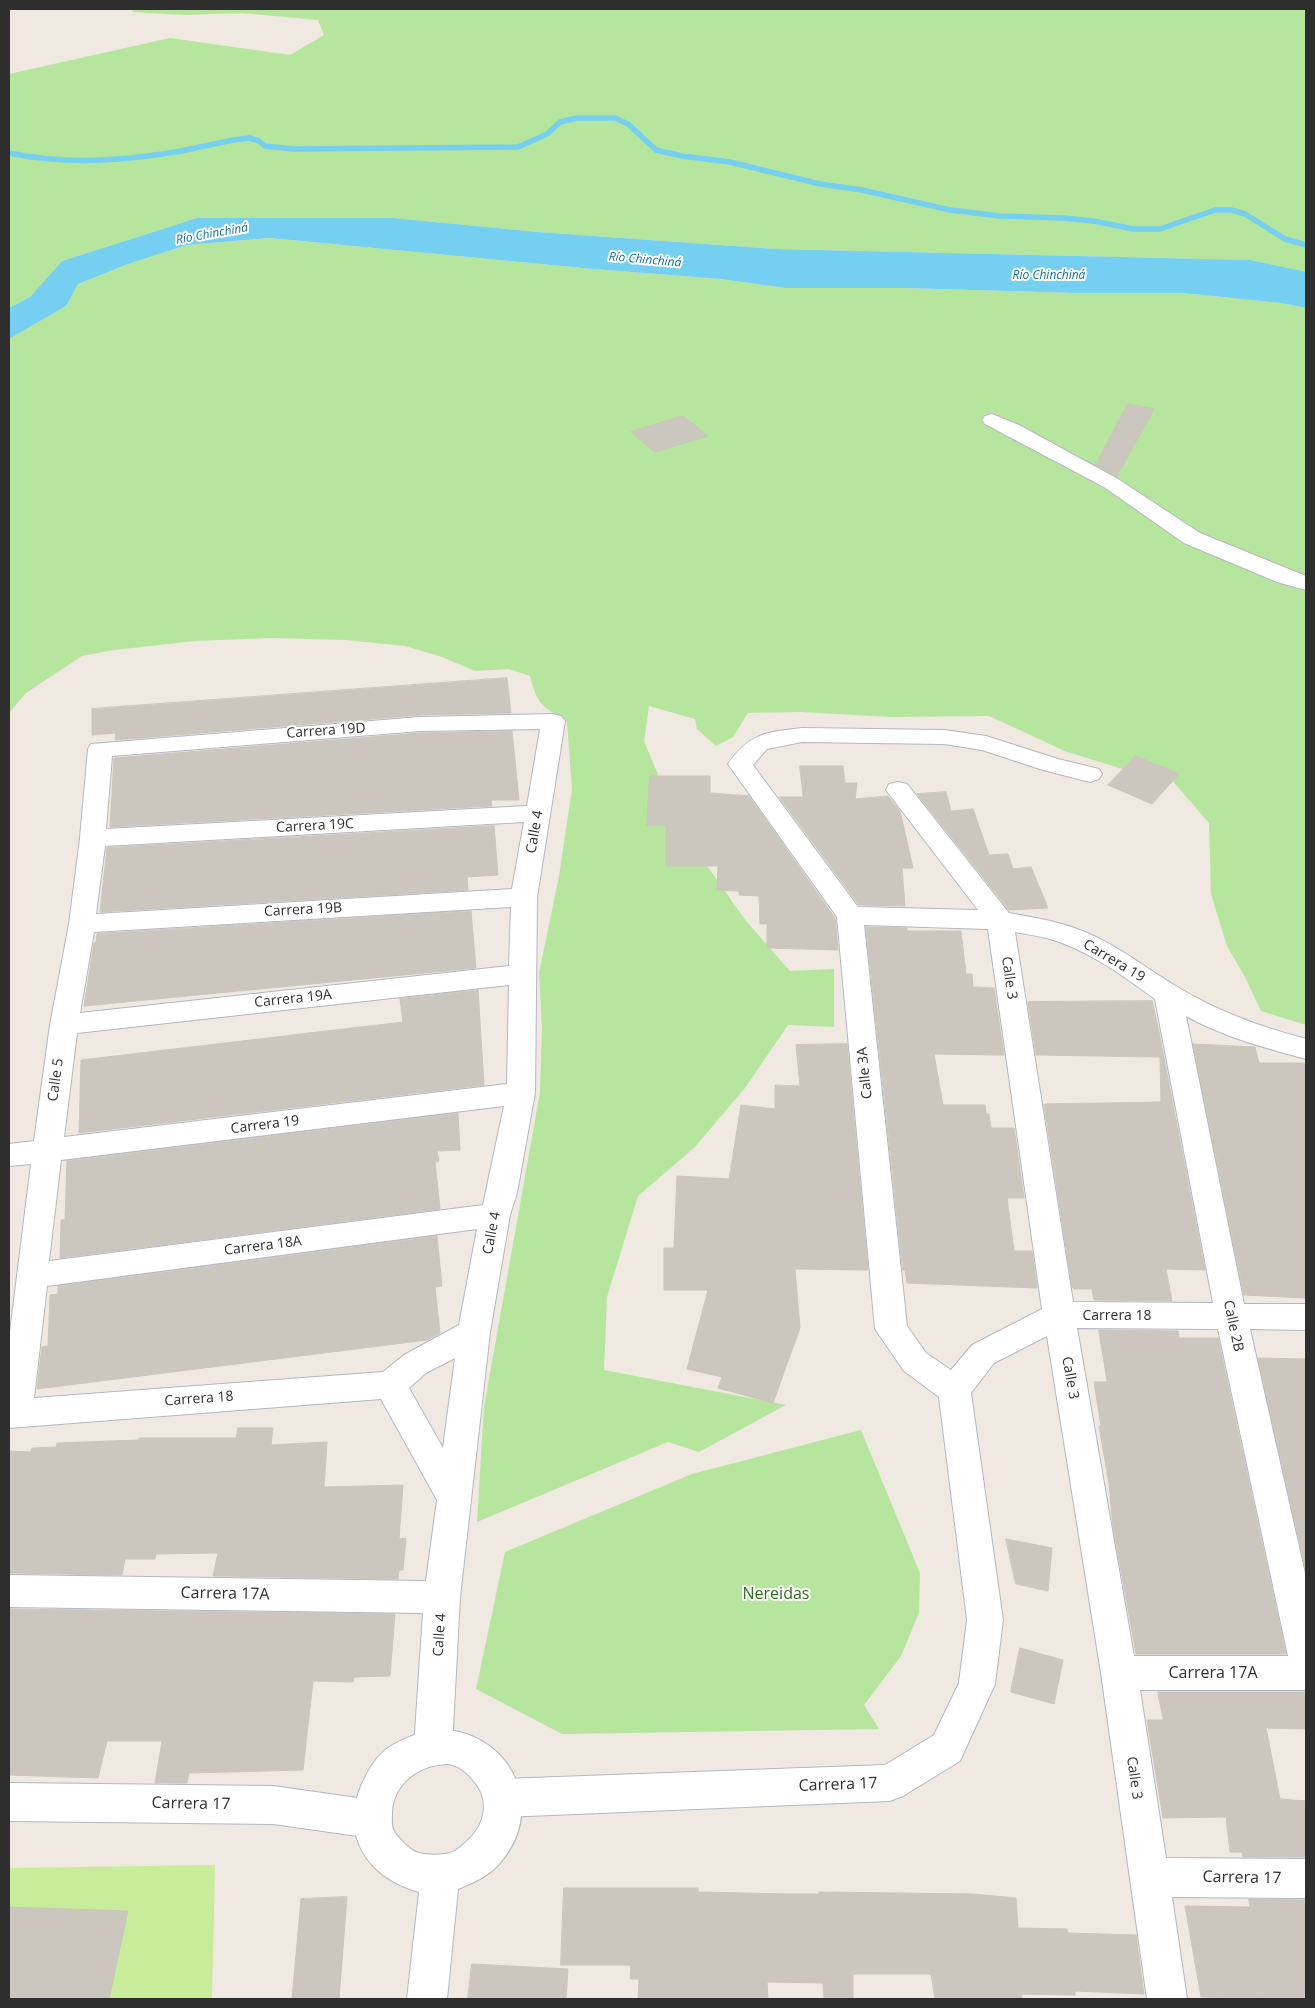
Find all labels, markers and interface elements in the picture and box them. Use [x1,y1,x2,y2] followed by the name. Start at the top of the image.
[175,221,249,247] water label: Río Chinchiná
[608,250,682,270] water label: Río Chinchiná
[1013,269,1085,283] water label: Río Chinchiná
[286,720,366,742] street label: Carrera 19D
[523,809,547,855] street label: Calle 4
[276,816,354,836] street label: Carrera 19C
[264,900,342,920] street label: Carrera 19B
[1080,936,1148,986] street label: Carrera 19
[998,955,1020,1001] street label: Calle 3
[253,987,333,1011] street label: Carrera 19A
[854,1046,876,1100] street label: Calle 3A
[45,1057,67,1103] street label: Calle 5
[230,1112,300,1138] street label: Carrera 19
[480,1210,504,1256] street label: Calle 4
[223,1233,303,1259] street label: Carrera 18A
[1219,1299,1247,1353] street label: Calle 2B
[1082,1308,1152,1324] street label: Carrera 18
[1058,1355,1082,1401] street label: Calle 3
[164,1388,234,1410] street label: Carrera 18
[180,1584,270,1604] street label: Carrera 17A
[743,1584,809,1604] park label: Nereidas
[430,1613,450,1657] street label: Calle 4
[1168,1663,1258,1683] street label: Carrera 17A
[1123,1755,1145,1801] street label: Calle 3
[798,1774,878,1796] street label: Carrera 17
[151,1794,231,1814] street label: Carrera 17
[1202,1868,1282,1888] street label: Carrera 17

